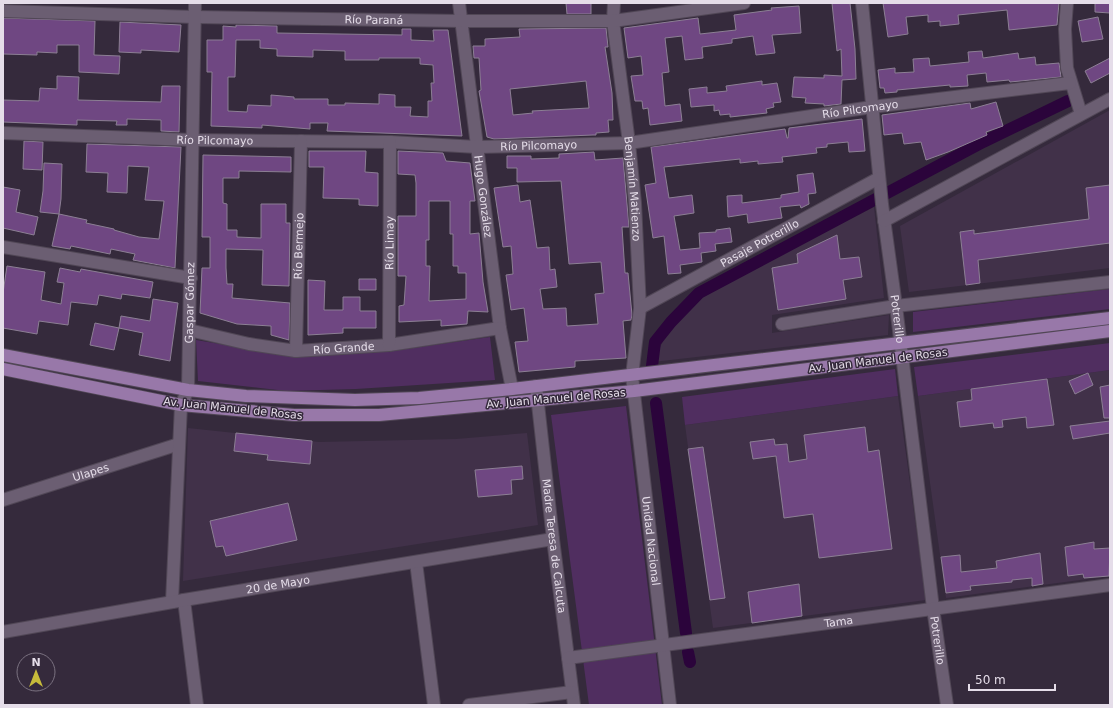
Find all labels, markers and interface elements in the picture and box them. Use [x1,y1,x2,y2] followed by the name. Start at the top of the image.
[344,13,403,27] street label: Río Paraná
[821,98,899,121] street label: Río Pilcomayo
[176,133,254,148] street label: Río Pilcomayo
[621,136,643,242] street label: Benjamín Matienzo
[500,138,578,153] street label: Río Pilcomayo
[471,155,495,239] street label: Hugo González
[292,212,306,280] street label: Río Bermejo
[383,215,397,270] street label: Río Limay
[718,217,802,270] street label: Pasaje Potrerillo
[183,262,197,344] street label: Gaspar Gómez
[888,294,907,344] street label: Potrerillo
[313,340,375,357] street label: Río Grande
[808,345,948,375] street label: Av. Juan Manuel de Rosas
[486,386,626,411] street label: Av. Juan Manuel de Rosas
[163,395,303,422] street label: Av. Juan Manuel de Rosas
[71,461,111,484] street label: Ulapes
[539,478,568,614] street label: Madre Teresa de Calcuta
[639,496,662,586] street label: Unidad Nacional
[245,573,311,597] street label: 20 de Mayo
[822,614,854,631] street label: Tama
[927,615,947,666] street label: Potrerillo
[16,652,56,692] north arrow
[31,656,41,669] text: N
[969,666,1055,692] scale bar
[975,673,1006,687] text: 50 m

